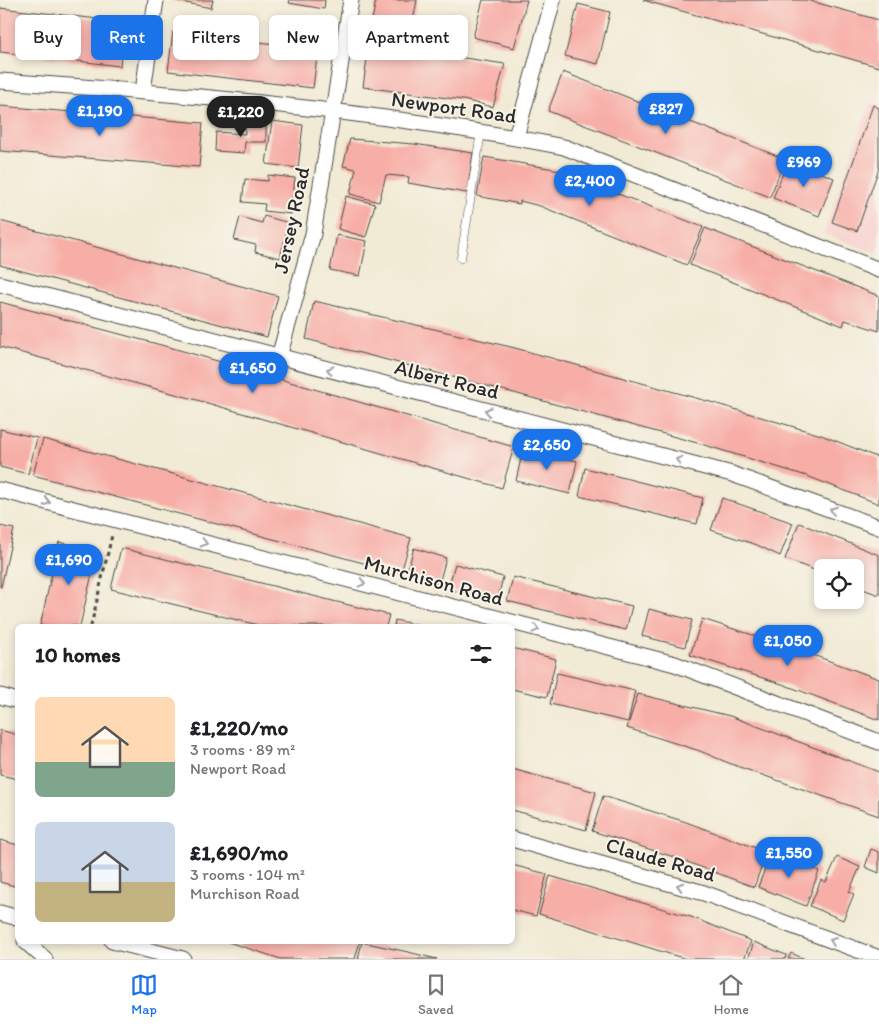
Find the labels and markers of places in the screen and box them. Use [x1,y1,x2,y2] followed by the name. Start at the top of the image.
[636,92,696,135] pin: £827
[59,94,141,137] pin: £1,190
[200,96,282,138] pin: £1,220
[774,146,834,188] pin: £969
[549,164,631,207] pin: £2,400
[212,352,294,394] pin: £1,650
[506,428,588,471] pin: £2,650
[28,544,110,586] pin: £1,690
[747,624,829,667] pin: £1,050
[748,836,830,879] pin: £1,550

